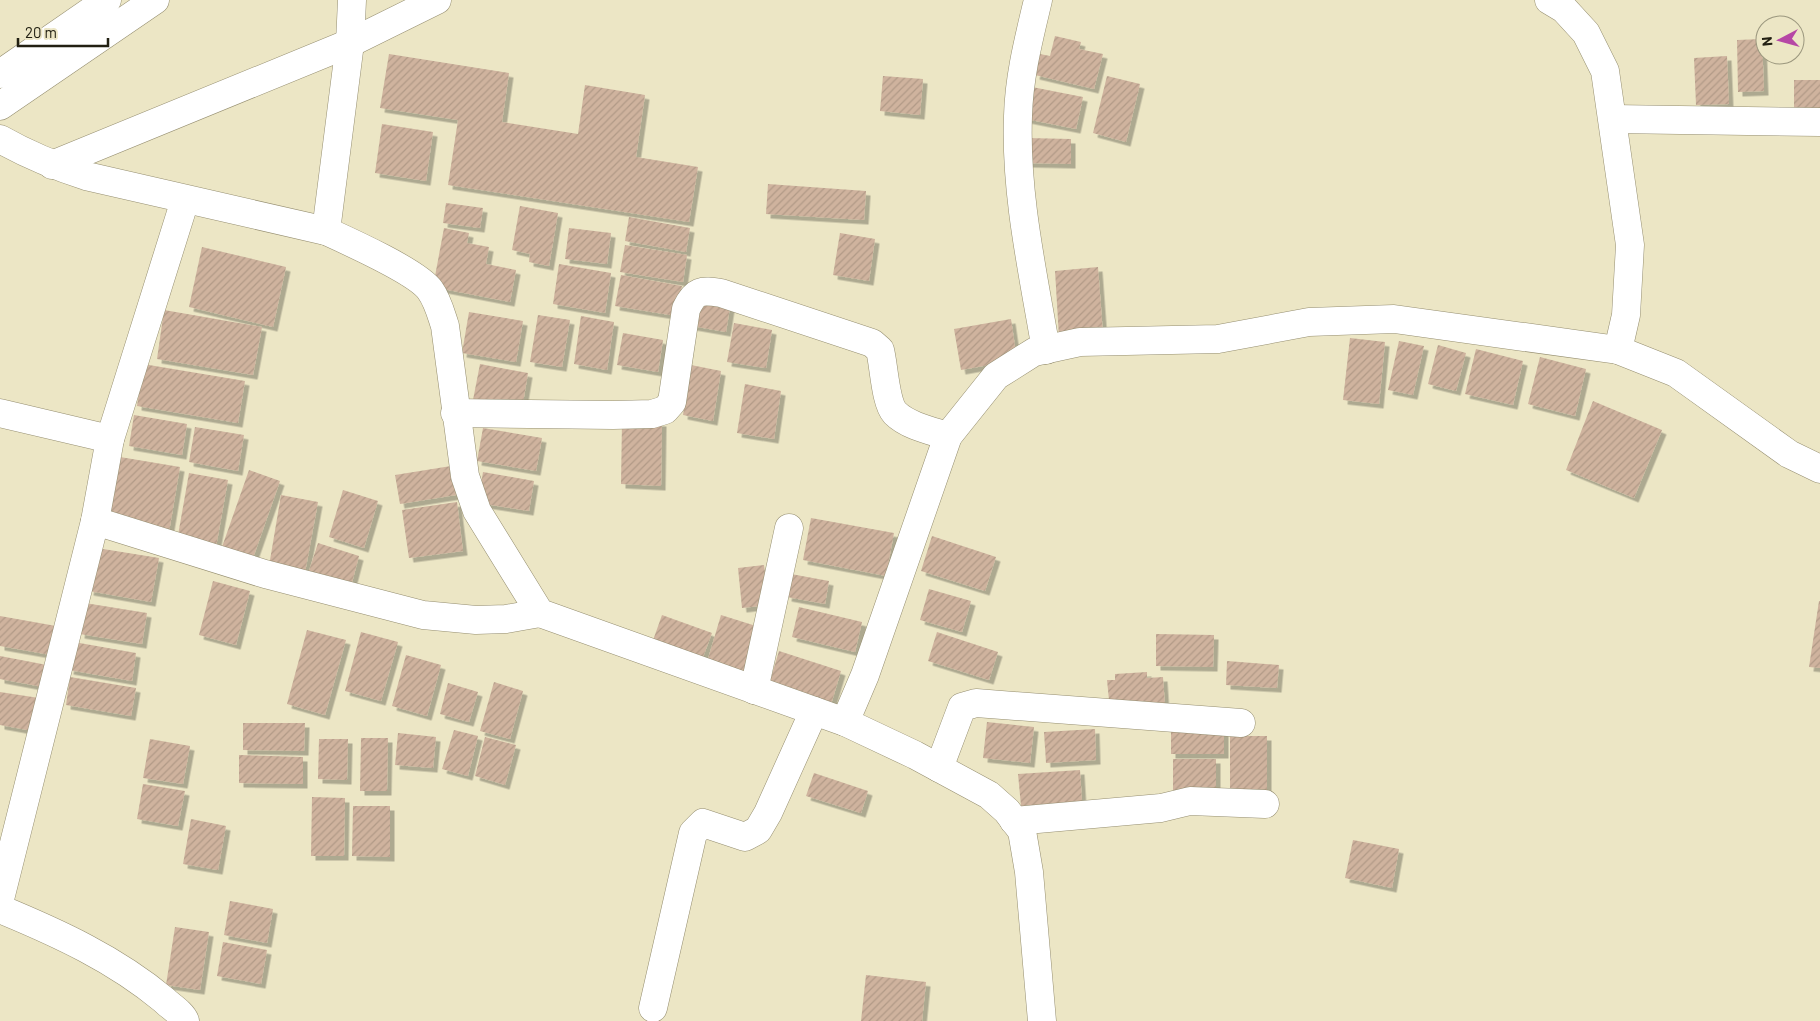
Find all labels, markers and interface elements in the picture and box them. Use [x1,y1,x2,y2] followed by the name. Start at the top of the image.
[18,15,108,47] scale bar
[1755,15,1805,65] north arrow
[25,23,57,41] text: 20 m
[1758,36,1776,47] text: N

